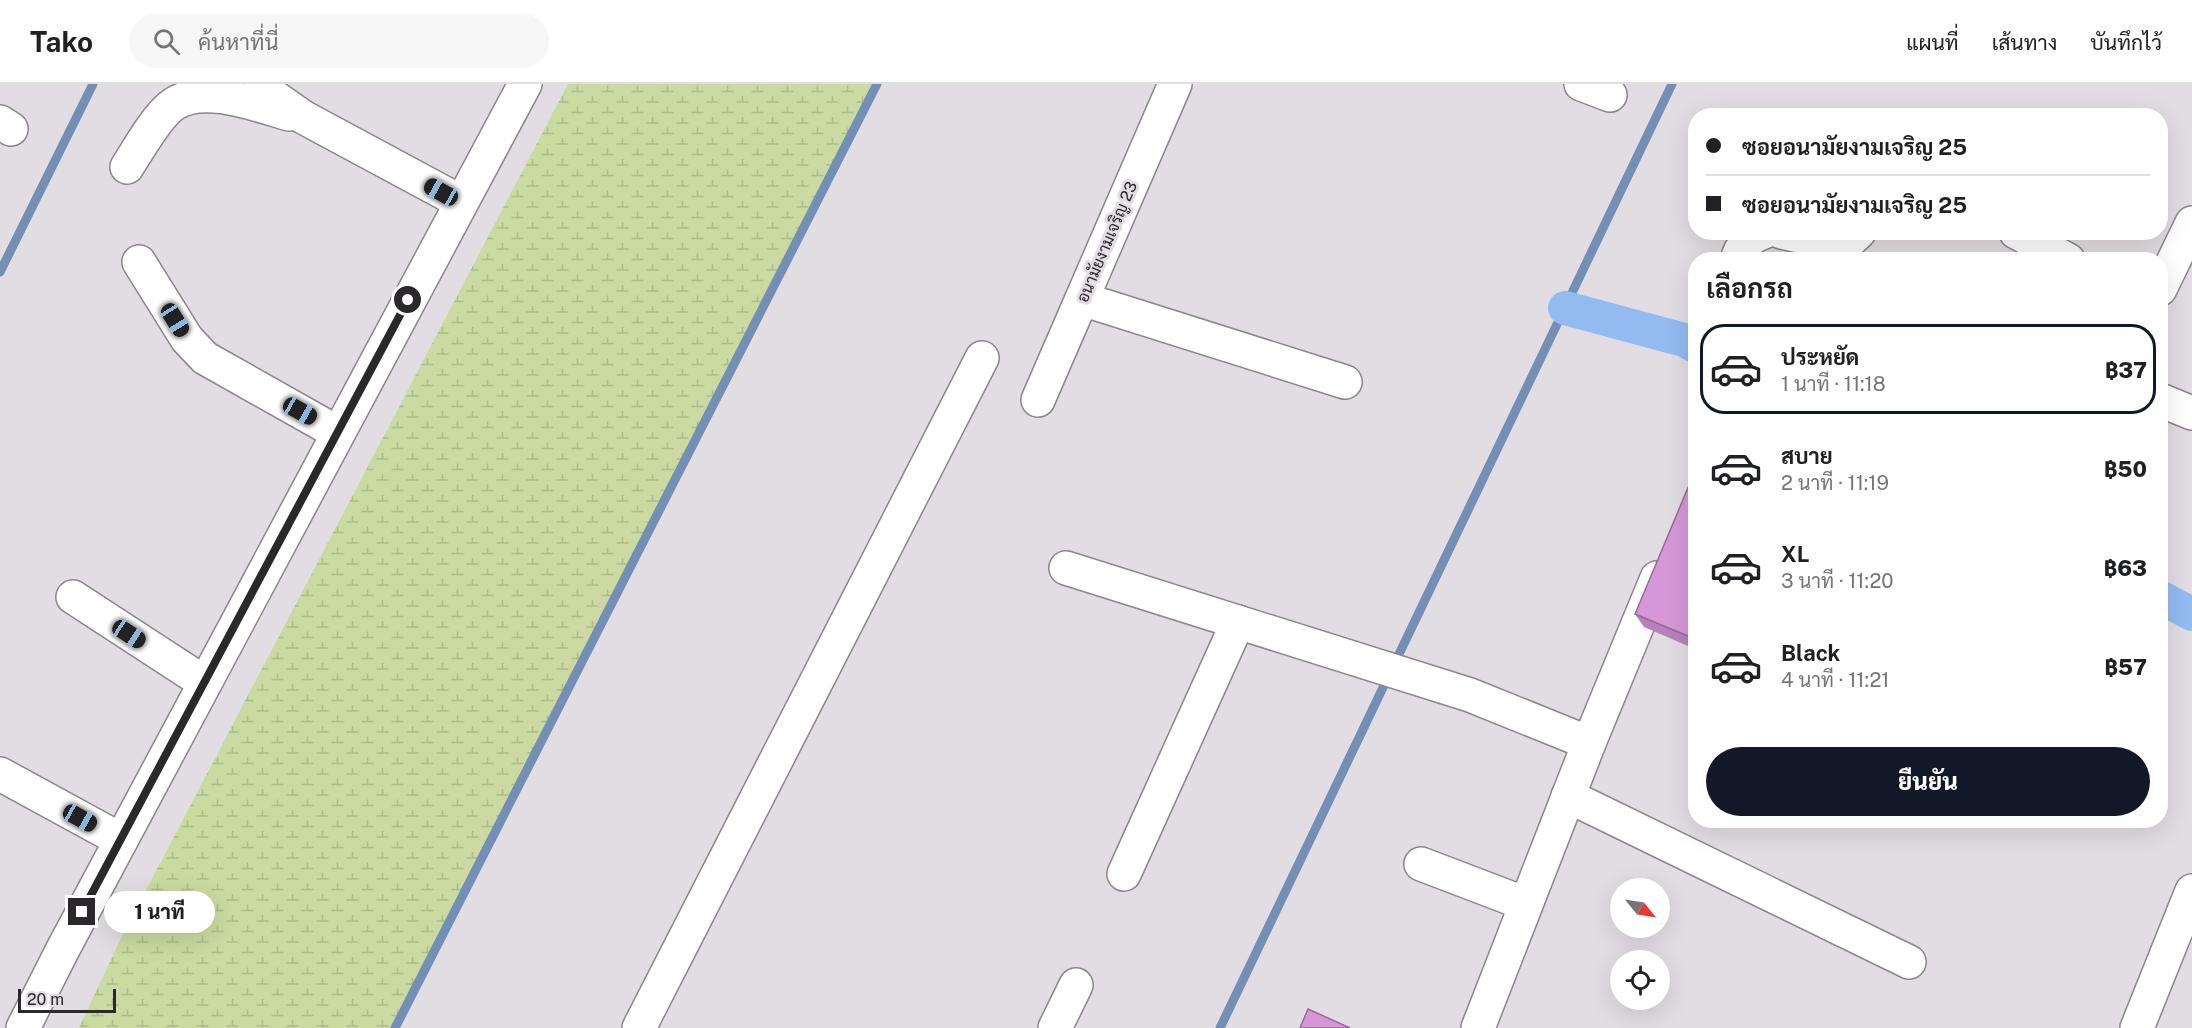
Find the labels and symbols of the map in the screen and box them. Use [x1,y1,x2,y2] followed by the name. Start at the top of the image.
[421,175,461,209] car
[1072,178,1141,305] street label: อนามัยงามเจริญ 23
[394,286,421,313] route start
[158,300,192,340] car
[280,394,320,428] car
[109,617,149,651] car
[60,801,100,835] car
[1610,878,1670,938] north arrow
[103,891,214,933] callout: 1 นาที
[68,898,95,925] route end
[18,986,116,1014] scale bar

